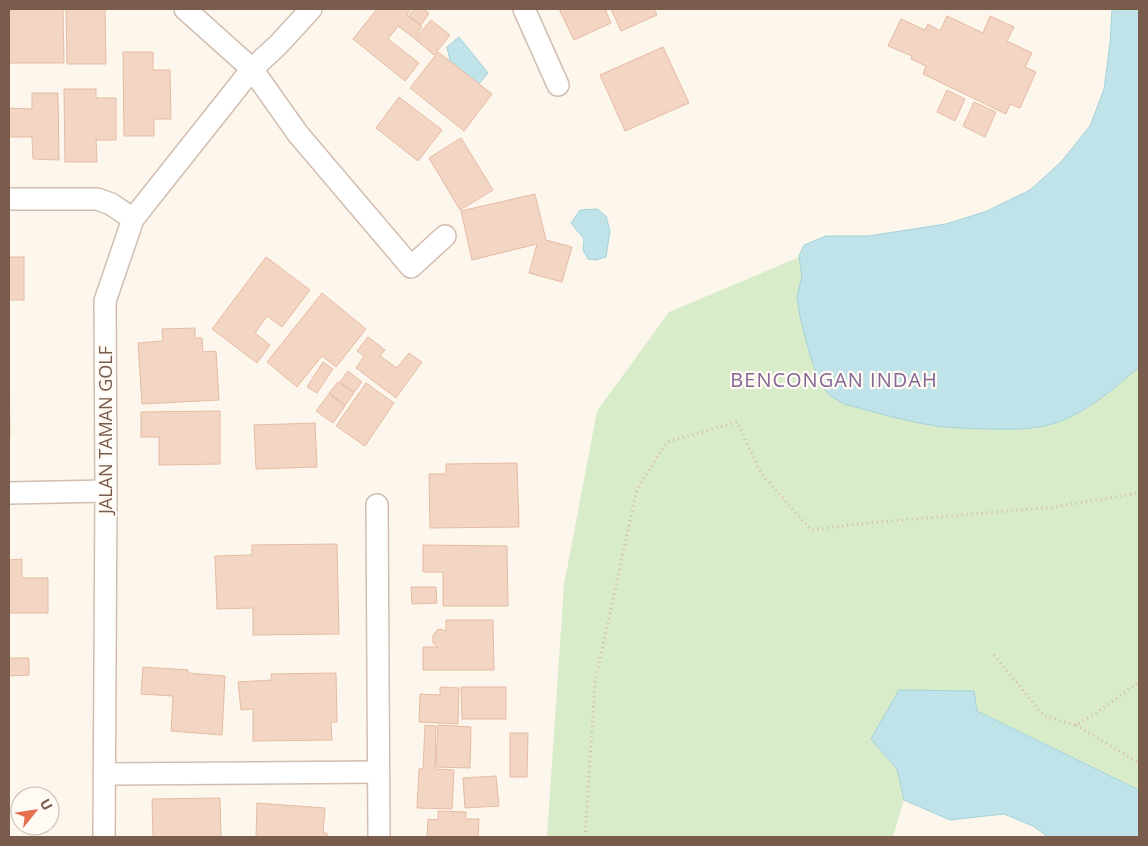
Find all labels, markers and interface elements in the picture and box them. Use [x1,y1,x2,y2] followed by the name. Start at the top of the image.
[93,346,117,516] street label: JALAN TAMAN GOLF
[730,366,938,393] district label: BENCONGAN INDAH
[10,786,60,836] north arrow
[36,795,58,814] text: U

